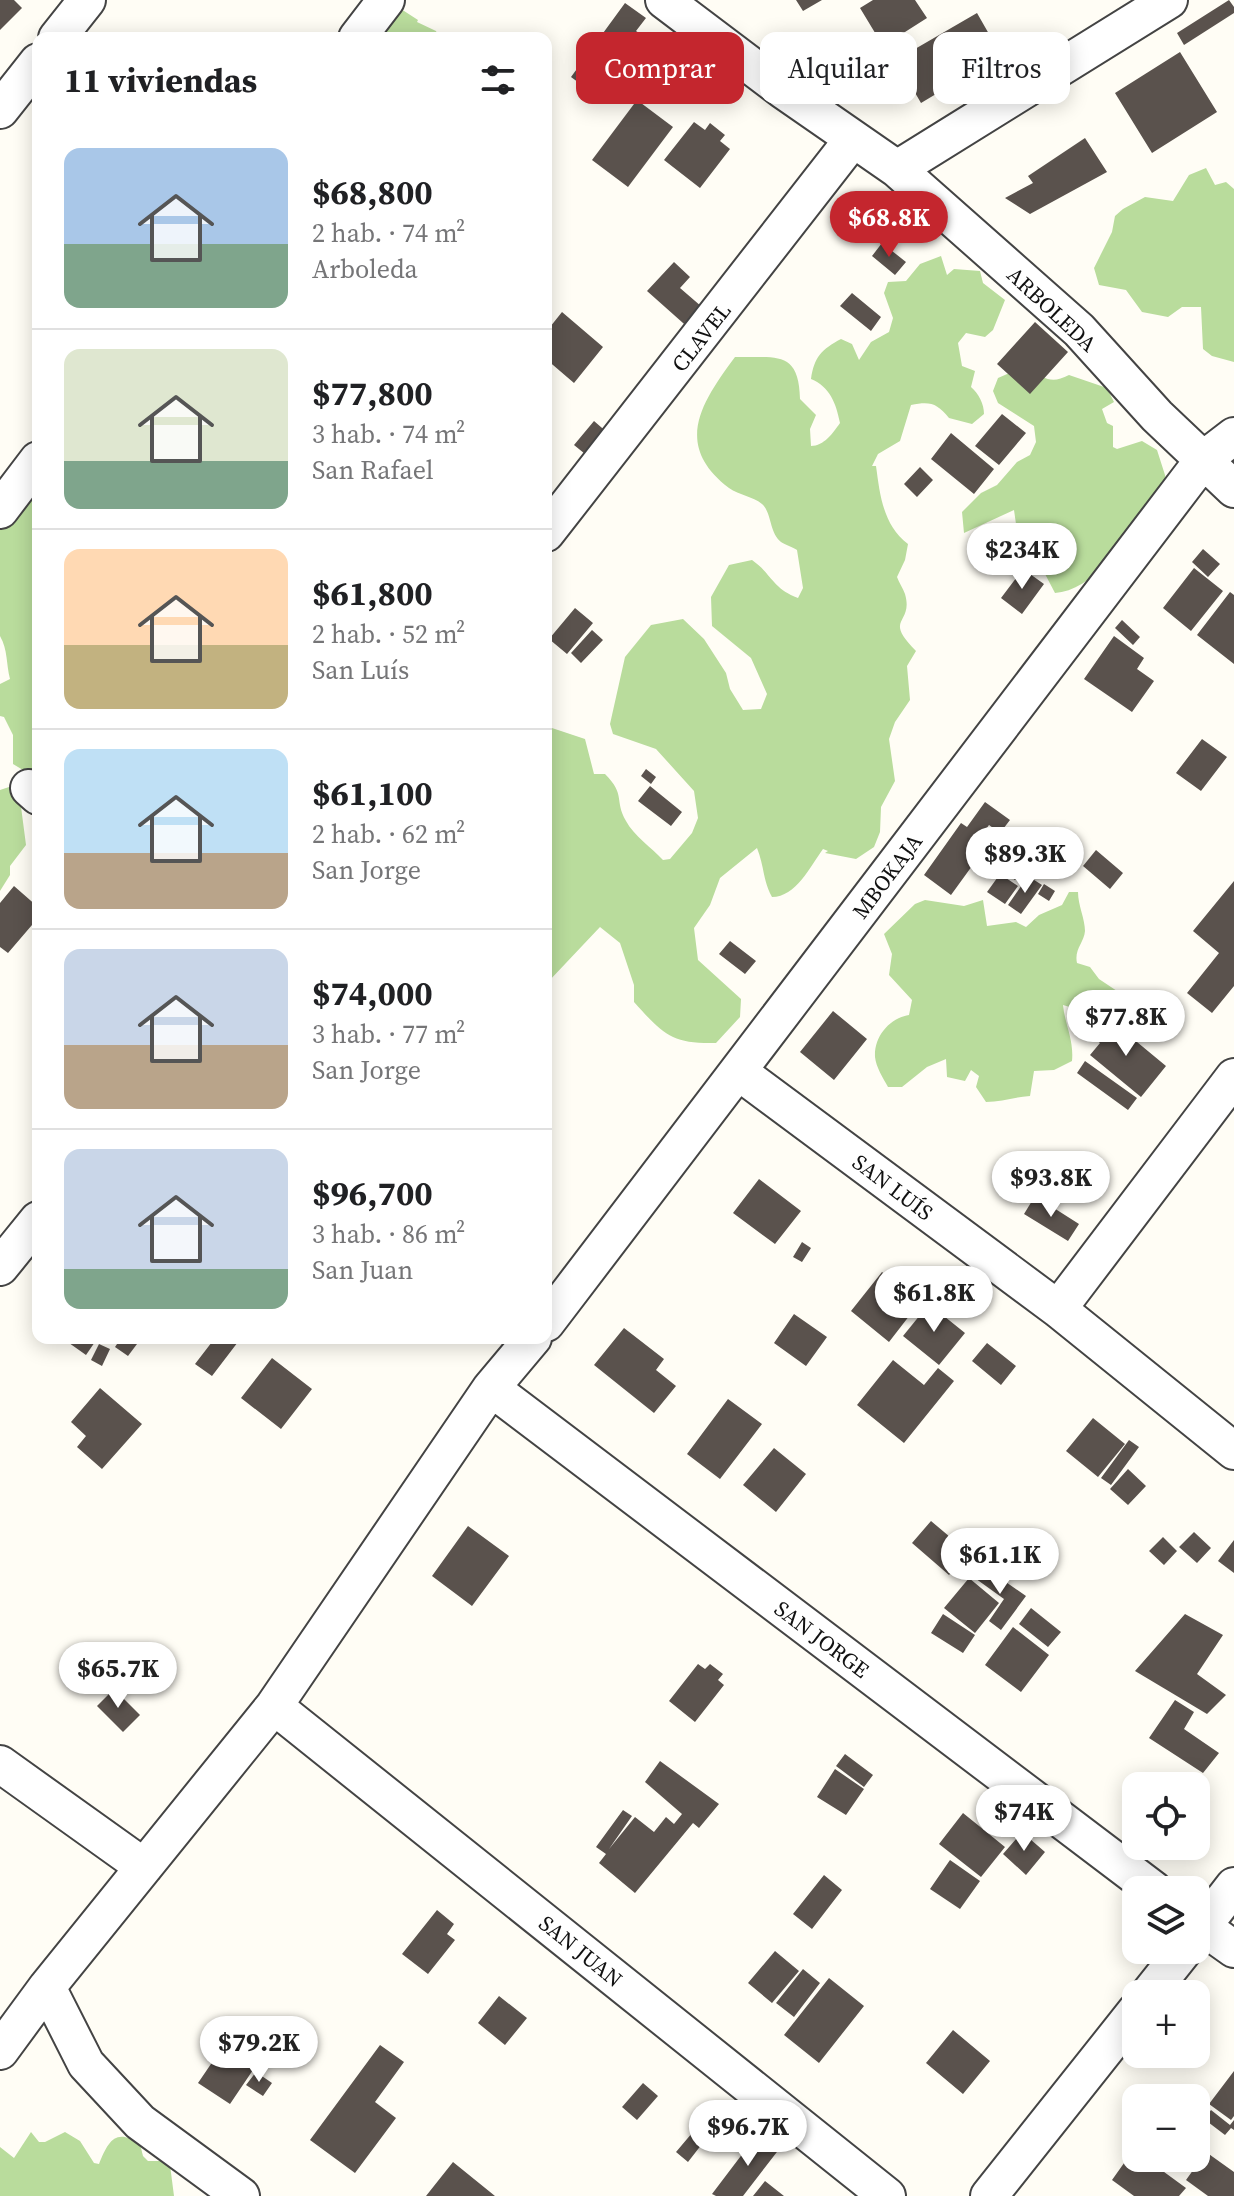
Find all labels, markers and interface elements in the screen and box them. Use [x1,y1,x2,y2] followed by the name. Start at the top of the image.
[576,32,744,104] chip: Comprar
[760,32,917,104] chip: Alquilar
[933,32,1070,104] chip: Filtros
[64,57,257,103] text: 11 viviendas
[476,58,520,102] icon: filters
[312,169,433,215] text: $68,800
[128,180,224,276] icon: home
[824,191,954,259] pin: $68.8K
[848,199,930,235] text: $68.8K
[312,215,465,251] text: 2 hab. · 74 m²
[312,251,418,287] text: Arboleda
[1001,260,1104,359] street label: ARBOLEDA
[664,296,738,378] street label: CLAVEL
[312,370,433,416] text: $77,800
[128,381,224,477] icon: home
[312,416,465,452] text: 3 hab. · 74 m²
[312,452,434,488] text: San Rafael
[966,523,1078,591] pin: $234K
[985,531,1059,567] text: $234K
[312,570,433,616] text: $61,800
[128,581,224,677] icon: home
[312,616,465,652] text: 2 hab. · 52 m²
[312,652,409,688] text: San Luís
[312,770,433,816] text: $61,100
[128,781,224,877] icon: home
[312,816,465,852] text: 2 hab. · 62 m²
[845,827,929,925] street label: MBOKAJA
[960,827,1090,895] pin: $89.3K
[984,835,1066,871] text: $89.3K
[312,852,421,888] text: San Jorge
[312,970,433,1016] text: $74,000
[128,981,224,1077] icon: home
[1061,990,1191,1058] pin: $77.8K
[1085,998,1167,1034] text: $77.8K
[312,1016,465,1052] text: 3 hab. · 77 m²
[312,1052,421,1088] text: San Jorge
[847,1147,939,1227] street label: SAN LUÍS
[986,1151,1116,1219] pin: $93.8K
[1010,1159,1092,1195] text: $93.8K
[312,1170,433,1216] text: $96,700
[128,1181,224,1277] icon: home
[312,1216,465,1252] text: 3 hab. · 86 m²
[312,1252,413,1288] text: San Juan
[869,1266,999,1334] pin: $61.8K
[893,1274,975,1310] text: $61.8K
[935,1528,1065,1596] pin: $61.1K
[959,1536,1041,1572] text: $61.1K
[768,1593,876,1685] street label: SAN JORGE
[53,1642,183,1710] pin: $65.7K
[77,1650,159,1686] text: $65.7K
[1122,1772,1210,2172] map controls
[1122,1772,1210,1860] button: locate
[977,1785,1071,1853] pin: $74K
[994,1793,1054,1829] text: $74K
[1122,1876,1210,1964] button: layers
[533,1908,629,1994] street label: SAN JUAN
[1122,1980,1210,2068] button: +
[194,2016,324,2084] pin: $79.2K
[218,2024,300,2060] text: $79.2K
[1122,2084,1210,2172] button: −
[683,2100,813,2168] pin: $96.7K
[707,2108,789,2144] text: $96.7K

